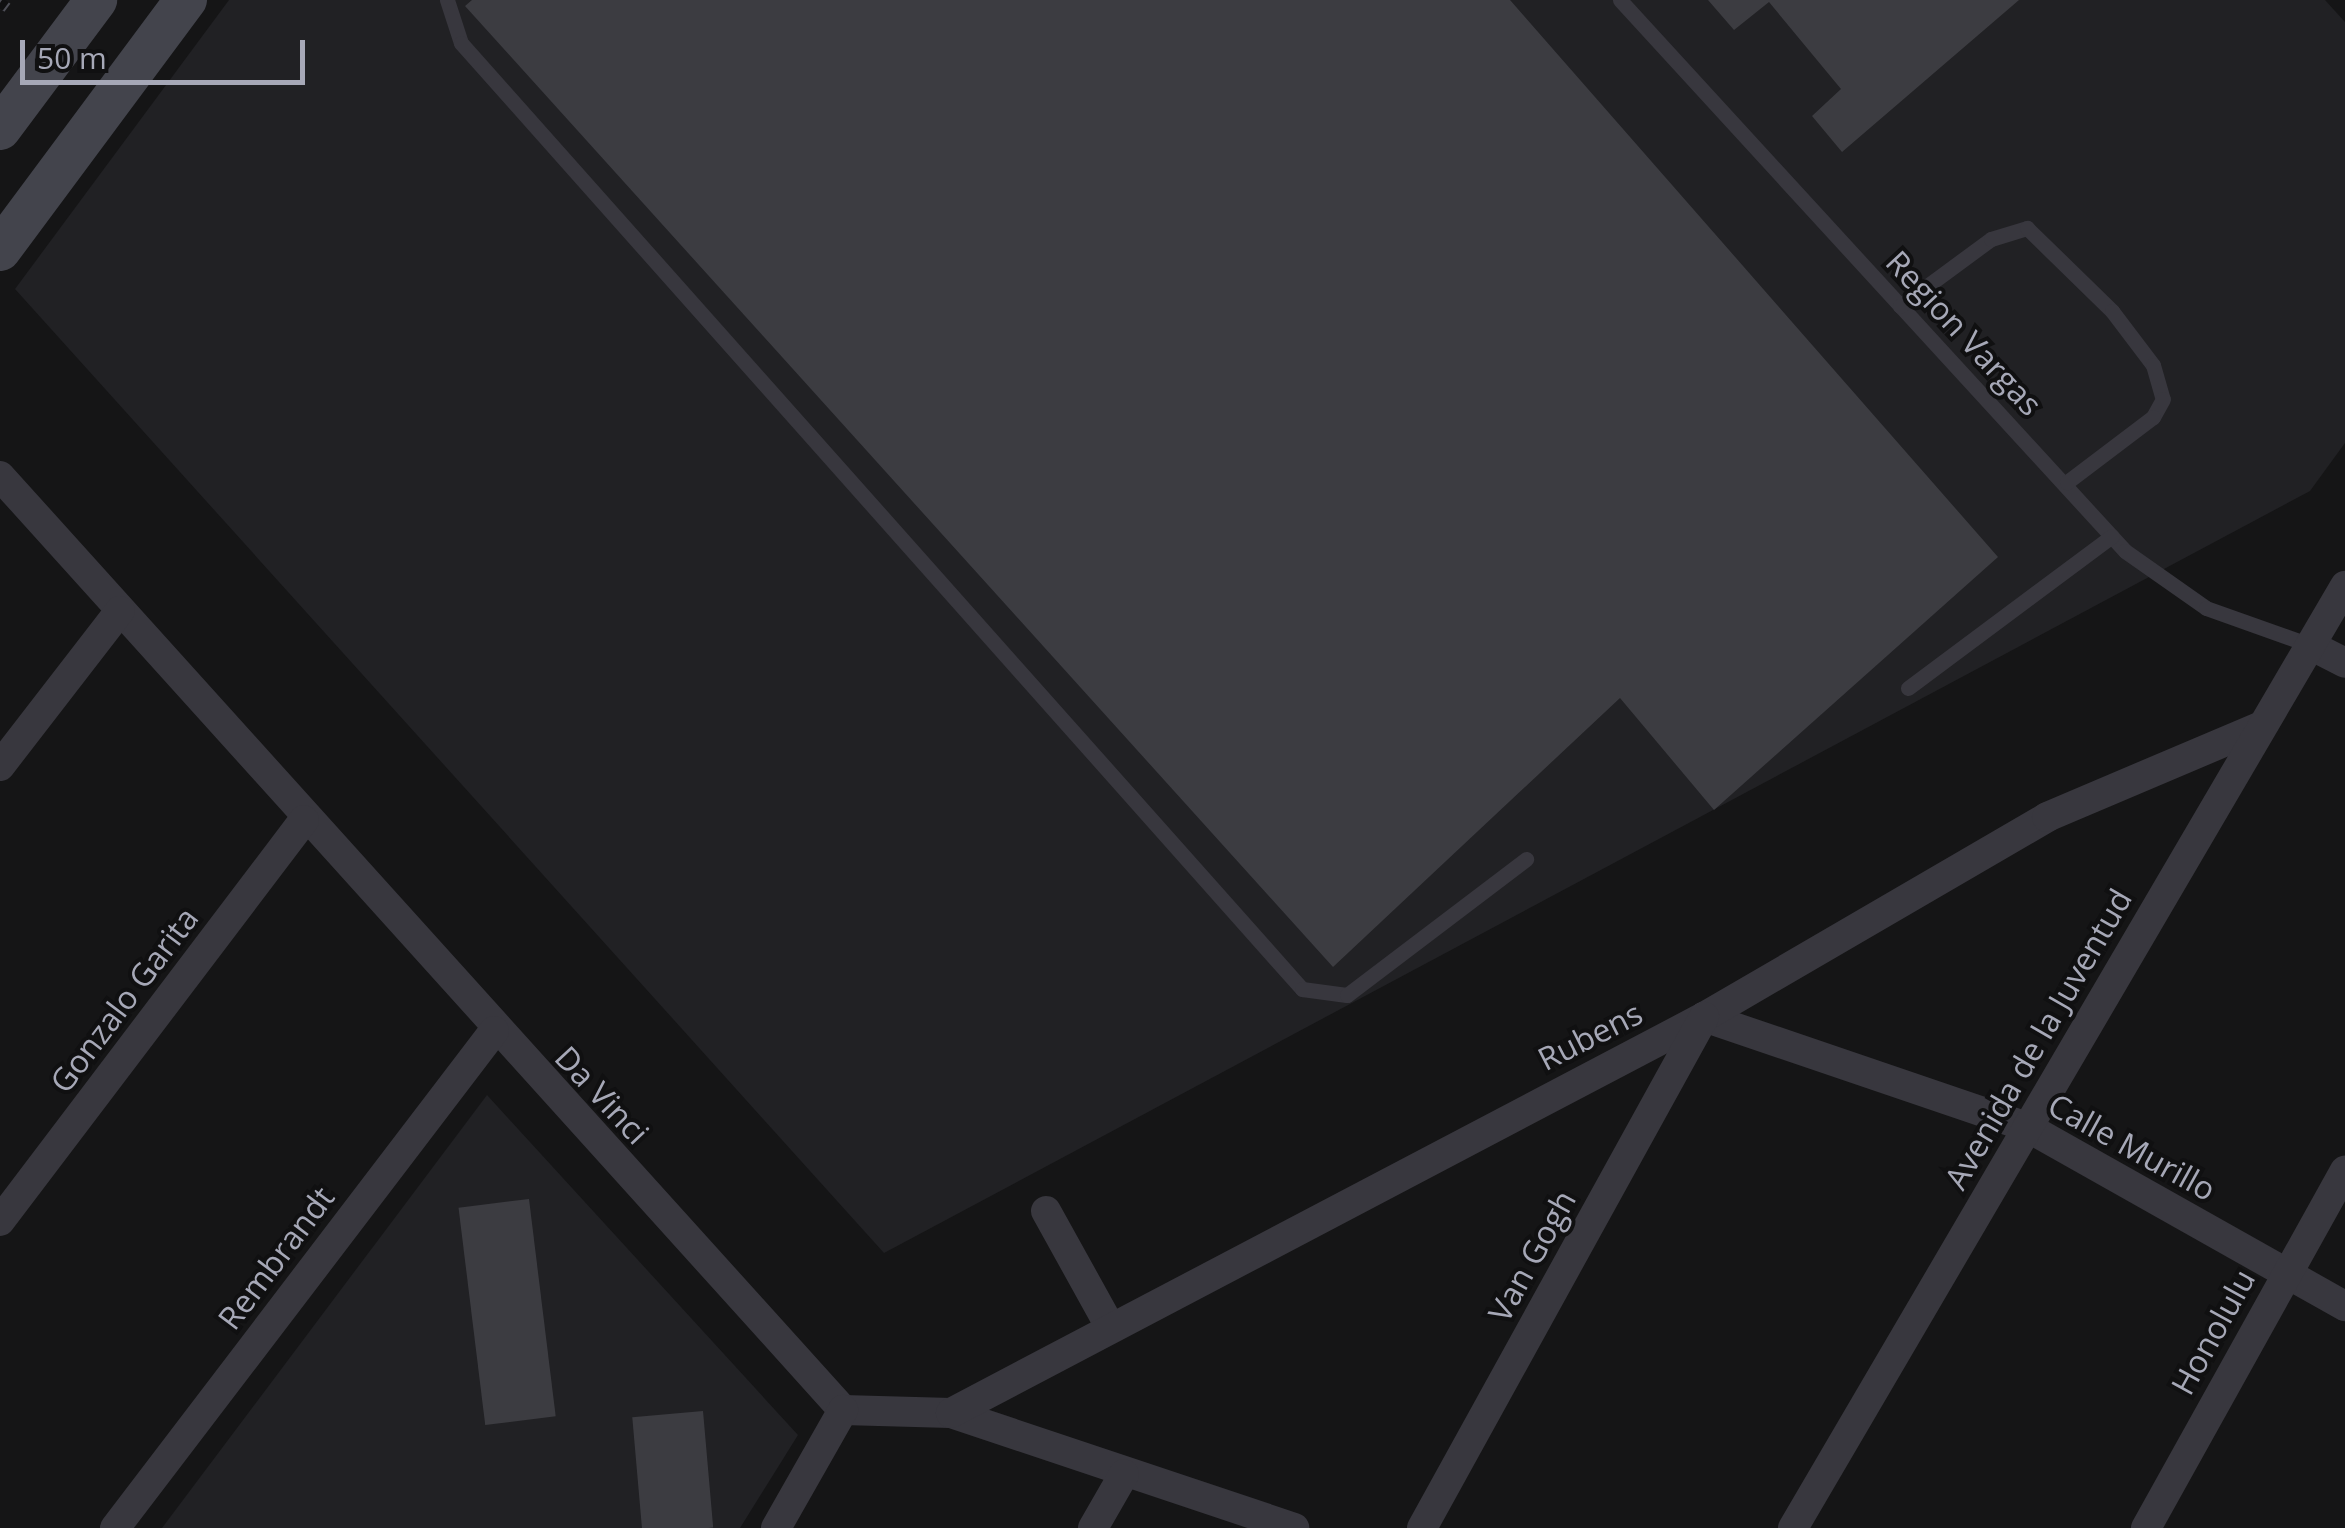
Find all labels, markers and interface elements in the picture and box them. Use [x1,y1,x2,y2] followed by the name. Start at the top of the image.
[25,20,310,82] scale bar
[37,37,107,78] text: 50 m
[1878,243,2050,423] street label: Region Vargas
[1936,882,2140,1196] street label: Avenida de la Juventud
[42,900,206,1100] street label: Gonzalo Garita
[1531,994,1649,1078] street label: Rubens
[547,1038,657,1152] street label: Da Vinci
[2042,1085,2222,1209] street label: Calle Murillo
[210,1179,342,1337] street label: Rembrandt
[1480,1184,1584,1328] street label: Van Gogh
[2163,1263,2263,1401] street label: Honolulu

